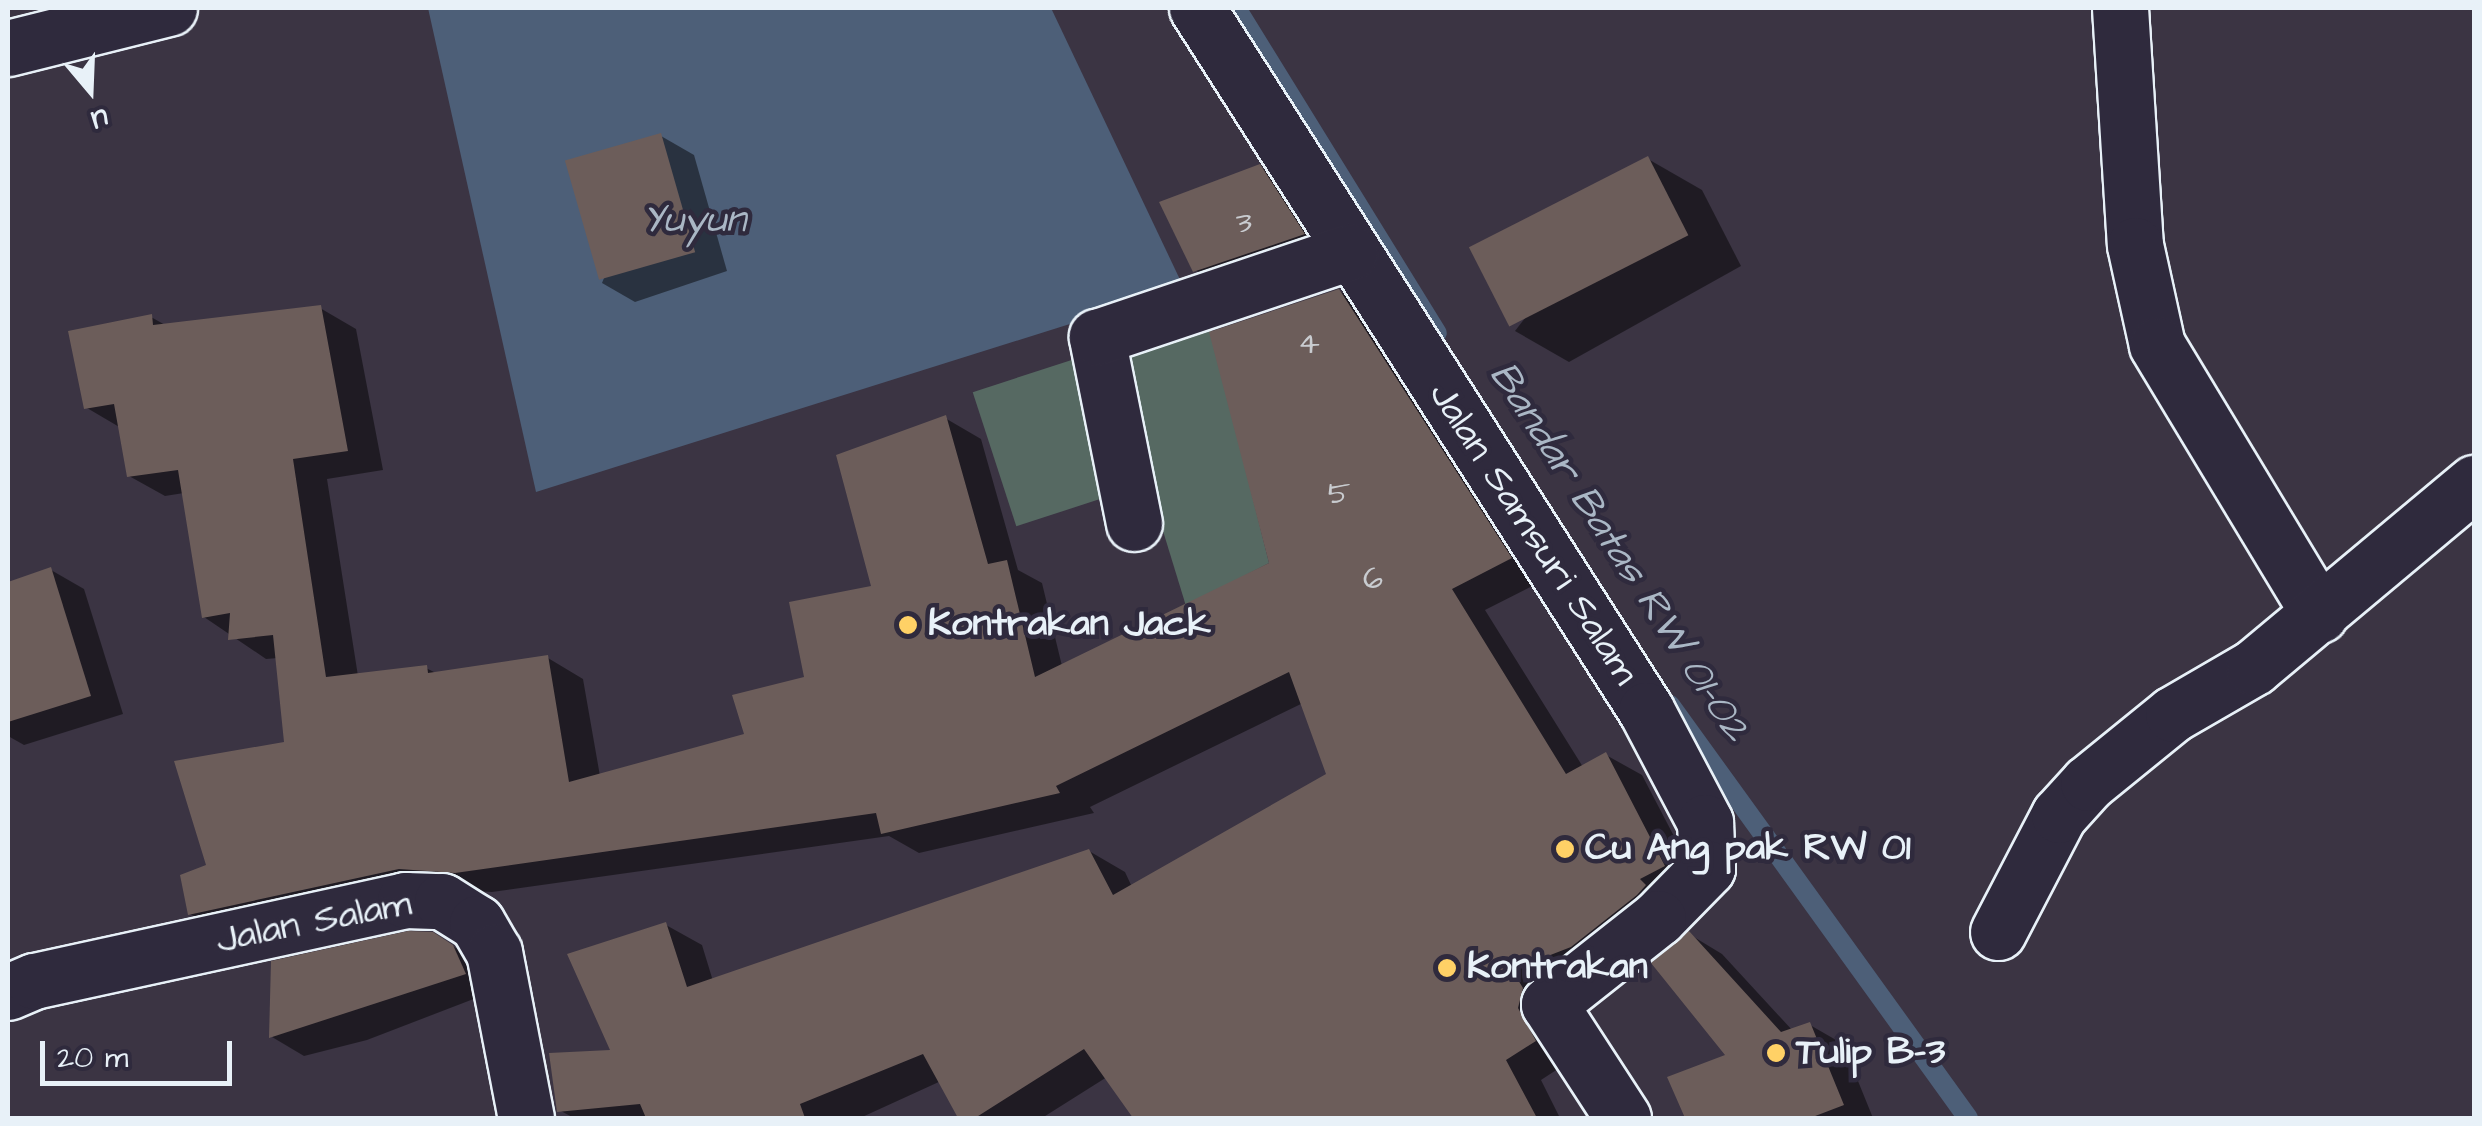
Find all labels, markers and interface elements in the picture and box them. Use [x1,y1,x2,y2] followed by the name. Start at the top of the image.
[40,40,140,140] north arrow
[86,98,114,140] text: U
[642,196,746,244] water label: Yuyun
[1236,204,1252,242] house number: 3
[1298,325,1320,363] house number: 4
[1478,354,1760,750] water label: Bandar Batas RW 01-02
[1418,374,1648,694] street label: Jalan Samsuri Salam
[1328,475,1350,513] house number: 5
[1363,560,1383,598] house number: 6
[928,602,1211,648] place label: Kontrakan Jack
[897,614,919,636] marker: Kontrakan Jack
[1585,826,1910,872] place label: Cu Ang pak RW 01
[1554,838,1576,860] marker: Cu Ang pak RW 01
[213,882,415,964] street label: Jalan Salam
[1467,945,1648,991] place label: Kontrakan
[1436,957,1458,979] marker: Kontrakan
[45,1021,238,1083] scale bar
[1796,1030,1945,1076] place label: Tulip B-3
[57,1037,128,1079] text: 20 m
[1765,1042,1787,1064] marker: Tulip B-3

